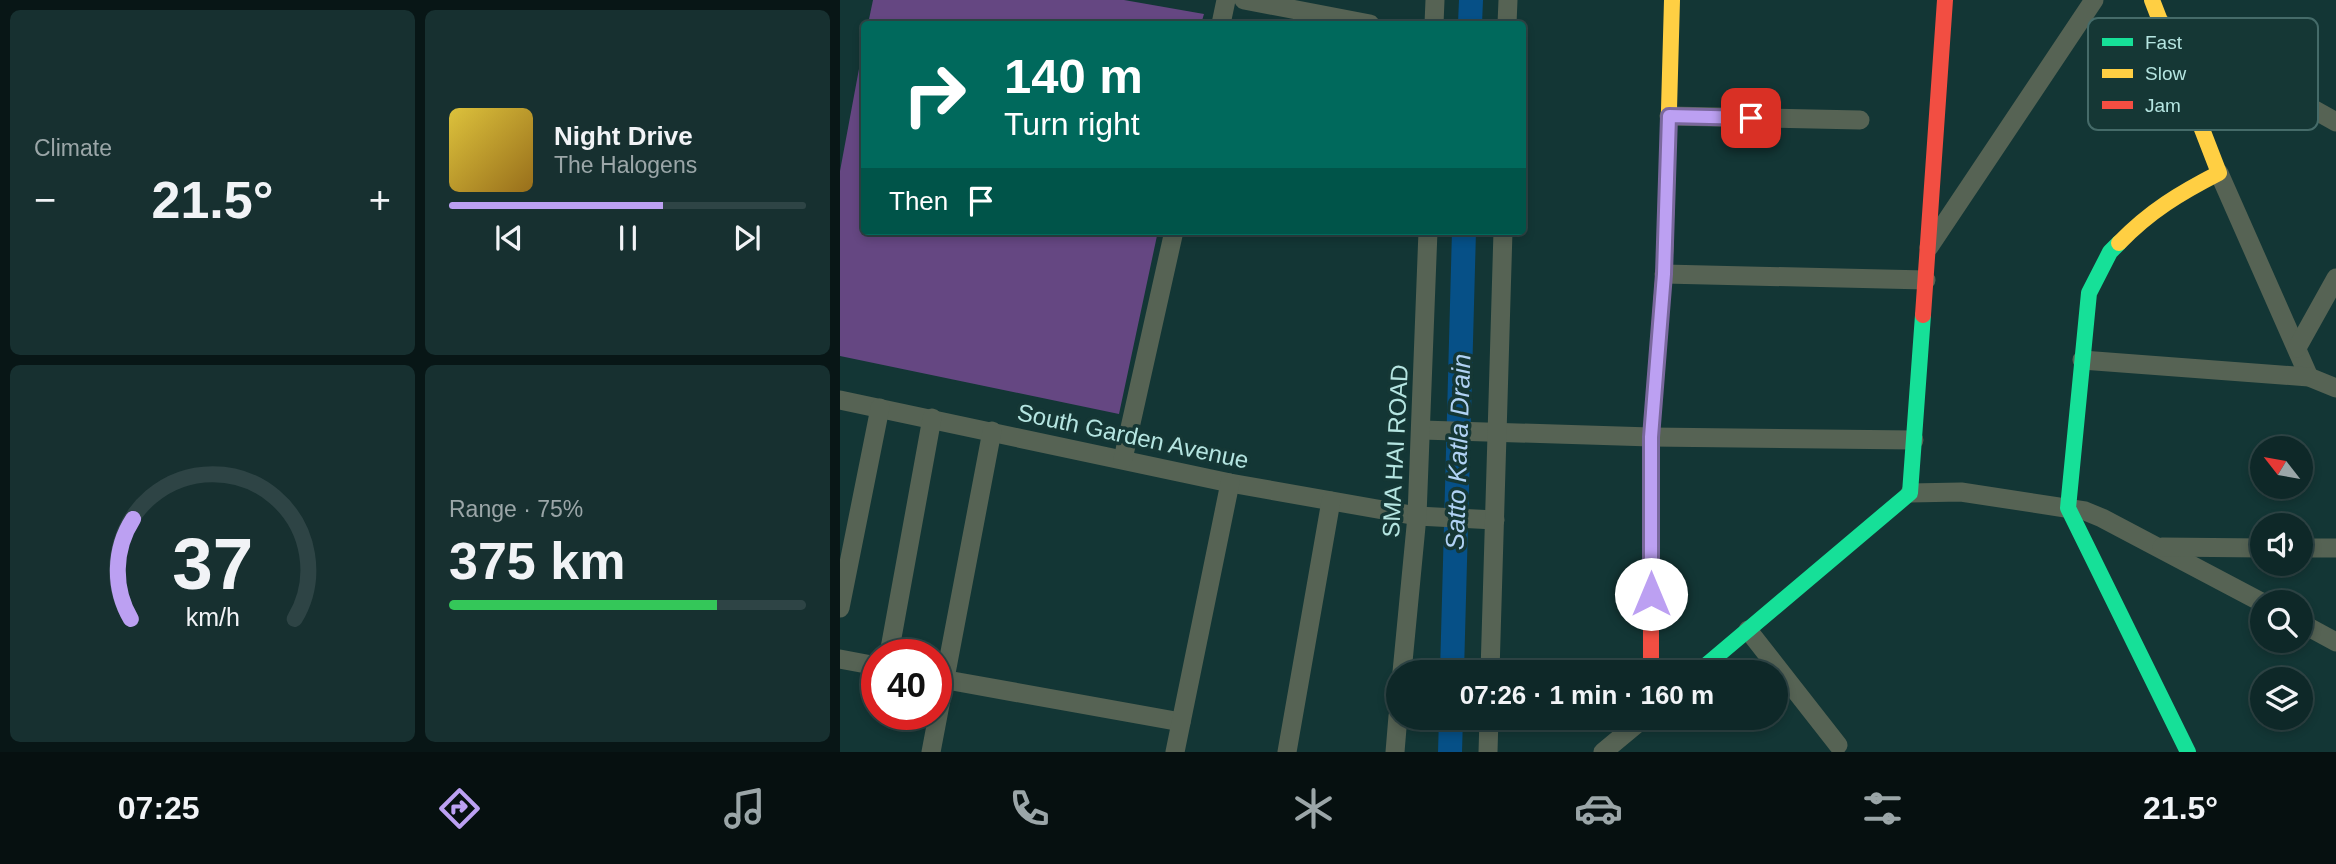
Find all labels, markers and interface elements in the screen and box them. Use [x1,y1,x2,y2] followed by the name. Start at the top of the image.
[2088,18,2318,130] legend
[2145,32,2183,53] text: Fast
[889,49,980,140] icon: right
[1004,49,1143,103] text: 140 m
[2145,63,2186,84] text: Slow
[1721,88,1781,148] pin
[2145,95,2181,116] text: Jam
[1732,99,1770,137] icon: arrive
[1004,106,1140,142] text: Turn right
[554,121,693,151] text: Night Drive
[34,135,112,161] text: Climate
[554,152,697,178] text: The Halogens
[151,171,274,229] text: 21.5°
[34,179,56,221] text: −
[369,179,391,221] text: +
[962,182,1000,220] icon: arrive
[889,186,948,216] text: Then
[490,219,528,257] icon: previous
[609,219,647,257] icon: pause
[728,219,766,257] icon: next
[1440,353,1476,551] water label: Satto Katla Drain
[1377,364,1413,538] street label: SMA HAI ROAD
[1015,398,1251,474] street label: South Garden Avenue
[2250,436,2314,499] north arrow
[2250,436,2313,730] map controls
[449,496,583,522] text: Range · 75%
[2250,513,2313,576] button: sound
[172,524,253,605] text: 37
[449,532,625,590] text: 375 km
[1614,557,1688,631] position arrow
[2250,590,2313,653] button: search
[185,603,240,631] text: km/h
[861,639,952,730] speed limit sign: 40
[2250,667,2313,730] button: layers
[1460,680,1714,710] text: 07:26 · 1 min · 160 m
[435,784,484,833] icon: directions
[720,784,769,833] icon: music
[1005,784,1054,833] icon: phone
[1289,784,1338,833] icon: climate
[1574,784,1623,833] icon: car
[1858,784,1907,833] icon: filters
[118,790,200,826] text: 07:25
[2143,790,2218,826] text: 21.5°

